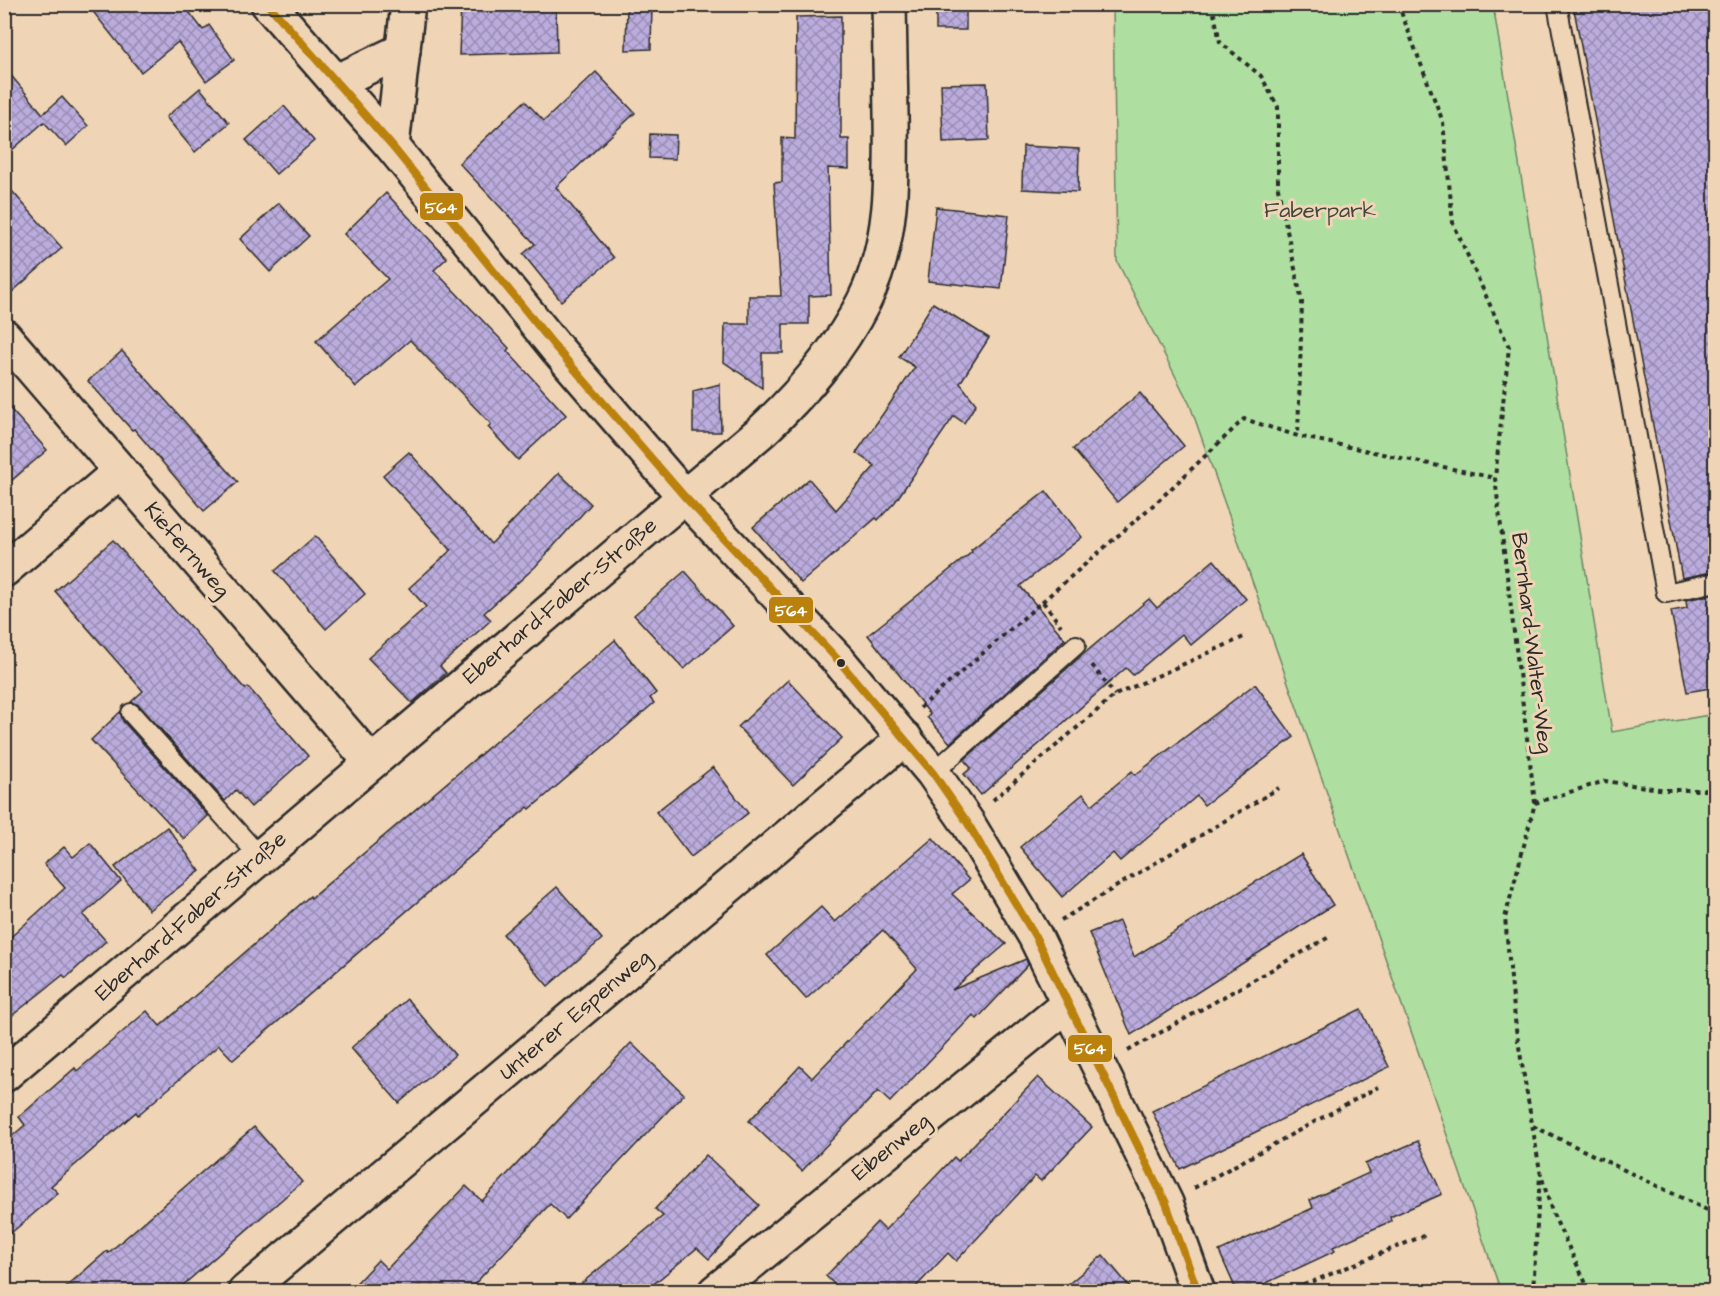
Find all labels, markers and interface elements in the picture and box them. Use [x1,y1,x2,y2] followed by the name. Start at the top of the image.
[419,192,464,221] line badge: 564
[1264,195,1376,226] park label: Faberpark
[425,197,457,219] text: 564
[136,495,237,605] street label: Kiefernweg
[456,510,664,692] street label: Eberhard-Faber-Straße
[1502,531,1561,755] street label: Bernhard-Walter-Weg
[768,596,814,624] line badge: 564
[775,600,807,622] text: 564
[835,657,847,669] unlabelled marker
[88,824,294,1008] street label: Eberhard-Faber-Straße
[492,942,658,1089] street label: Unterer Espenweg
[1067,1034,1113,1063] line badge: 564
[1074,1038,1106,1060] text: 564
[845,1106,937,1189] street label: Eibenweg

